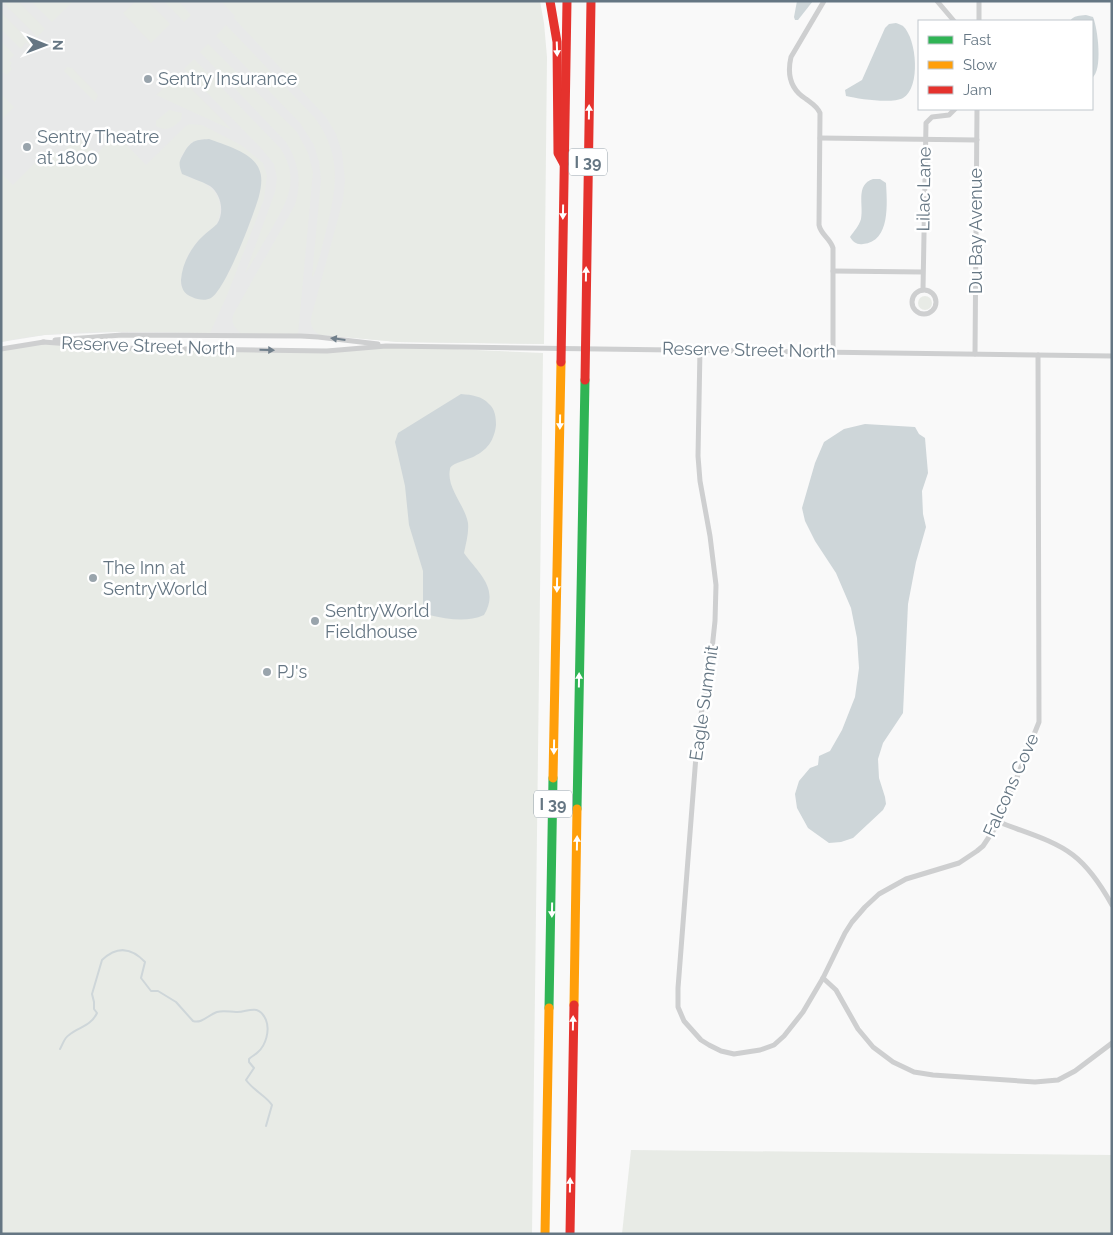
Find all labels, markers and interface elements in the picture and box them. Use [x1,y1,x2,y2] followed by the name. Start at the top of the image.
[20,20,70,70] north arrow
[918,20,1093,110] legend
[963,31,991,49] text: Fast
[50,40,66,51] text: N
[553,42,561,58] one-way arrow
[963,56,997,74] text: Slow
[158,68,298,89] place label: Sentry Insurance
[142,73,154,85] marker: Sentry Insurance
[963,81,992,99] text: Jam
[585,104,593,120] one-way arrow
[37,126,159,168] place label: Sentry Theatre at 1800
[21,141,33,153] marker: Sentry Theatre at 1800
[912,146,935,232] street label: Lilac Lane
[569,148,607,176] road number: I 39
[965,168,986,294] street label: Du Bay Avenue
[559,204,567,220] one-way arrow
[582,266,590,282] one-way arrow
[61,332,235,359] street label: Reserve Street North
[330,335,346,343] one-way arrow
[662,337,836,362] street label: Reserve Street North
[259,346,275,354] one-way arrow
[556,415,564,431] one-way arrow
[103,557,208,599] place label: The Inn at SentryWorld
[87,572,99,584] marker: The Inn at SentryWorld
[553,577,561,593] one-way arrow
[325,600,430,642] place label: SentryWorld Fieldhouse
[309,615,321,627] marker: SentryWorld Fieldhouse
[685,644,722,762] street label: Eagle Summit
[277,661,307,682] place label: PJ's
[261,666,273,678] marker: PJ's
[575,672,583,688] one-way arrow
[978,729,1043,840] street label: Falcons Cove
[550,740,558,756] one-way arrow
[534,791,572,818] road number: I 39
[573,834,581,850] one-way arrow
[547,902,555,918] one-way arrow
[570,1014,578,1030] one-way arrow
[567,1177,575,1193] one-way arrow

